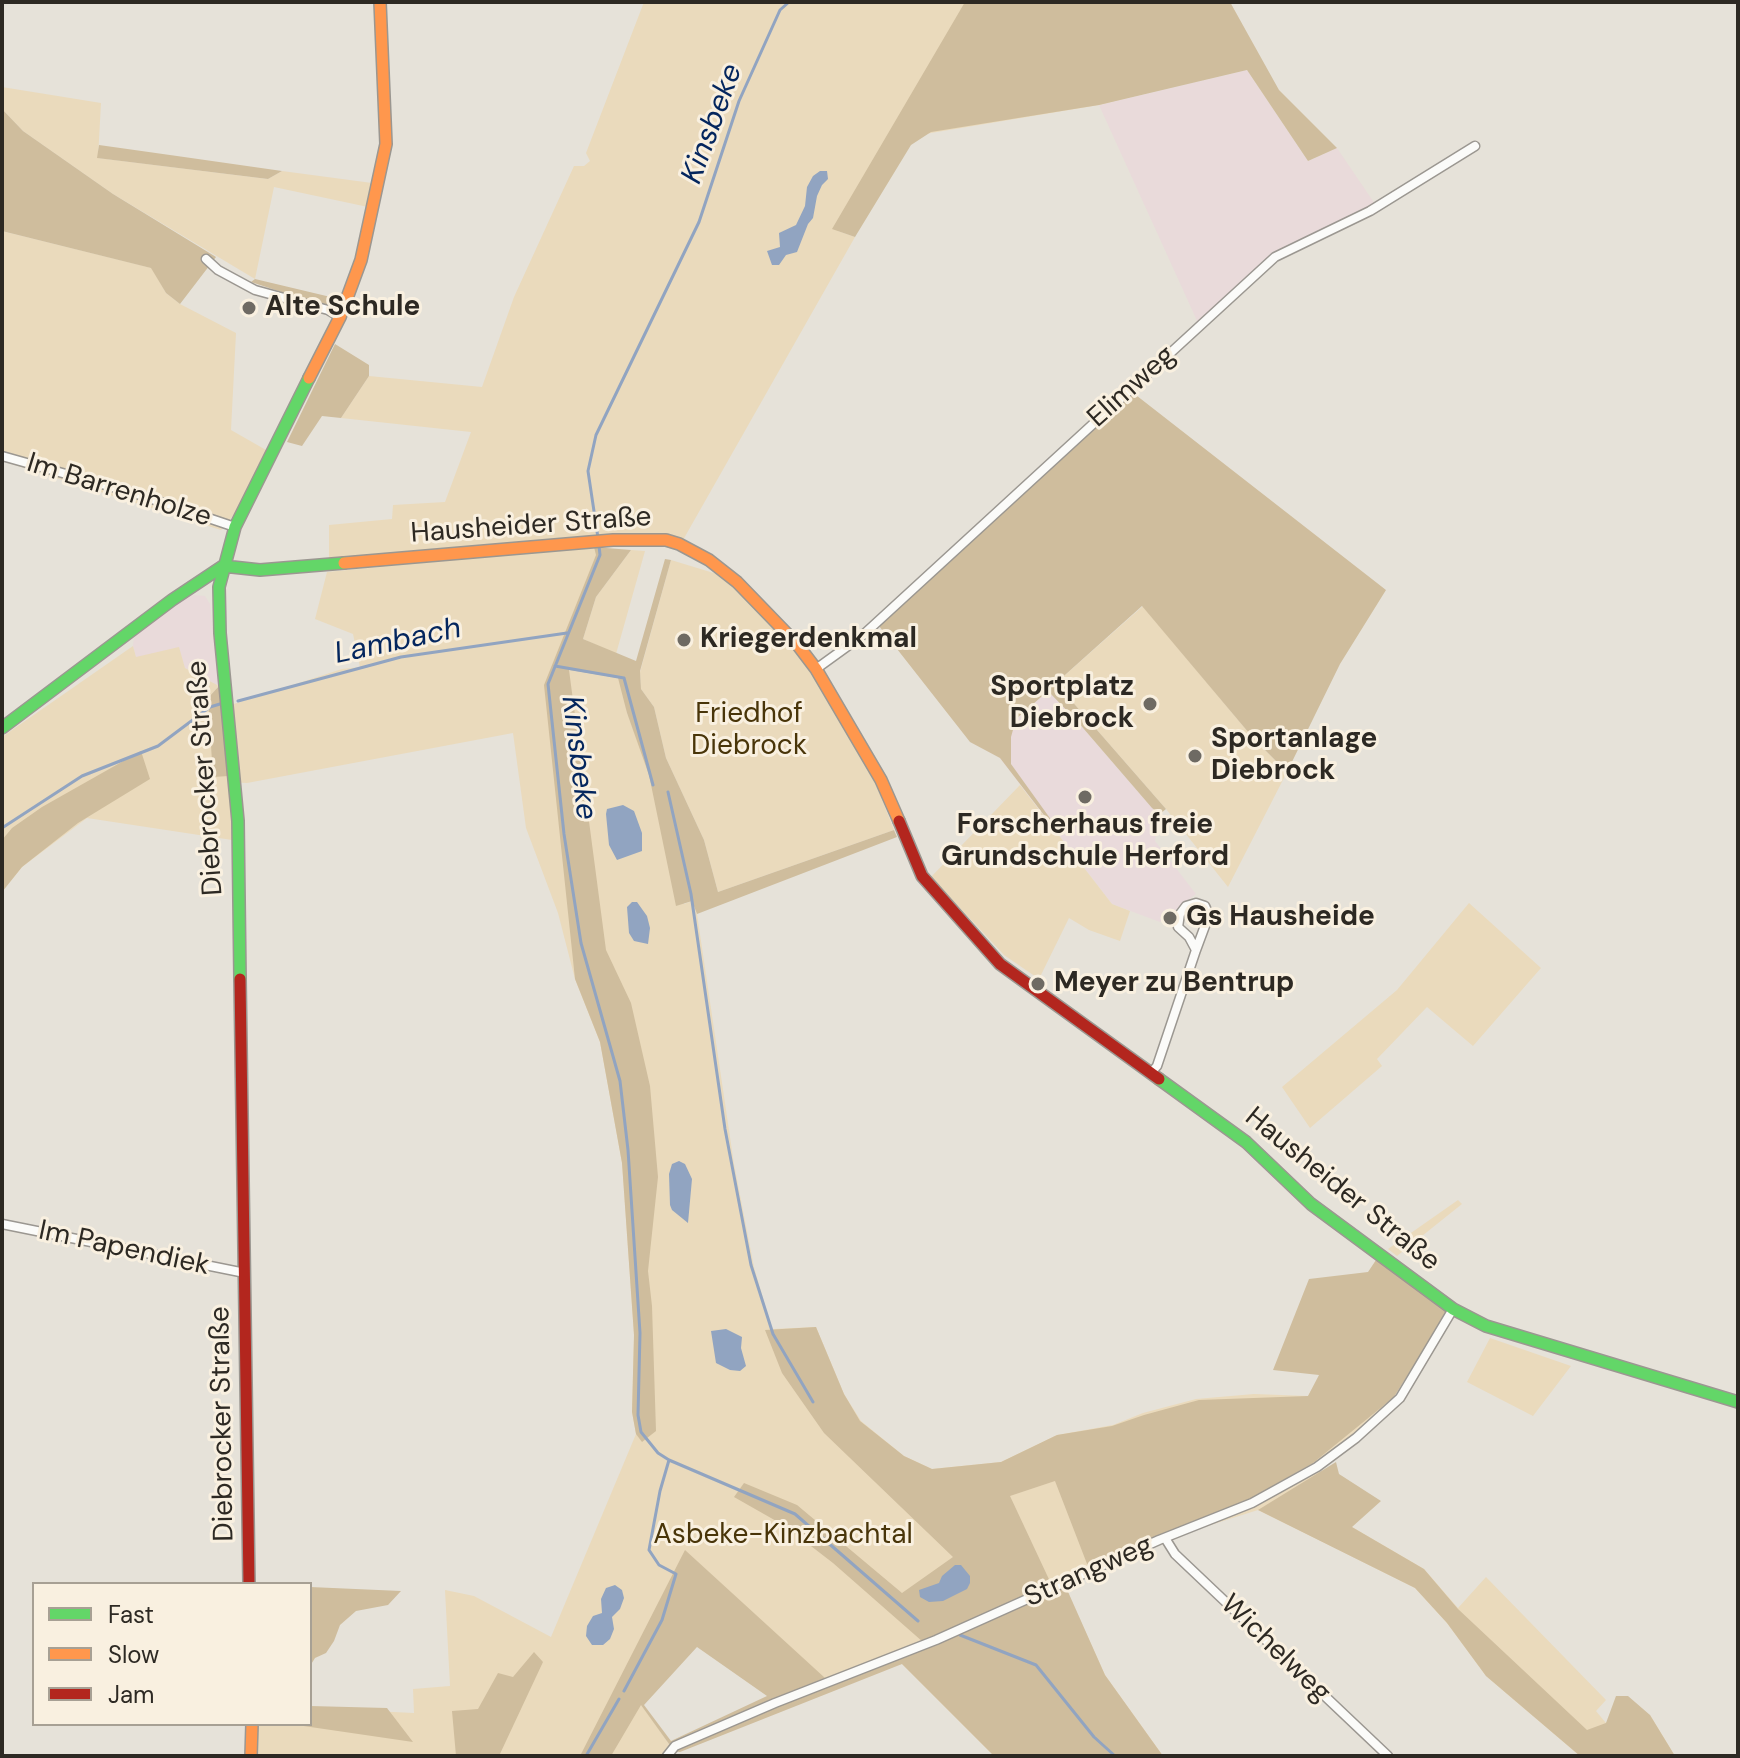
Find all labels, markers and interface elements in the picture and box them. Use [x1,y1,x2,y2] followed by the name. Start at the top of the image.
[675,59,751,189] water label: Kinsbeke
[265,291,420,325] place label: Alte Schule
[240,299,258,317] marker: Alte Schule
[1081,339,1183,435] street label: Elimweg
[23,447,215,535] street label: Im Barrenholze
[410,501,652,551] street label: Hausheider Straße
[331,611,465,673] water label: Lambach
[700,623,917,657] place label: Kriegerdenkmal
[675,631,693,649] marker: Kriegerdenkmal
[181,659,231,897] street label: Diebrocker Straße
[990,671,1134,737] place label: Sportplatz Diebrock
[553,694,603,822] water label: Kinsbeke
[1141,695,1159,713] marker: Sportplatz Diebrock
[691,698,807,764] park label: Friedhof Diebrock
[1211,723,1377,789] place label: Sportanlage Diebrock
[1186,747,1204,765] marker: Sportanlage Diebrock
[1076,788,1094,806] marker: Forscherhaus freie Grundschule Herford
[941,809,1229,875] place label: Forscherhaus freie Grundschule Herford
[1186,901,1375,935] place label: Gs Hausheide
[1161,909,1179,927] marker: Gs Hausheide
[1054,967,1294,1001] place label: Meyer zu Bentrup
[1029,975,1047,993] marker: Meyer zu Bentrup
[1238,1101,1446,1279] street label: Hausheider Straße
[36,1215,212,1283] street label: Im Papendiek
[204,1306,242,1542] street label: Diebrocker Straße
[653,1519,913,1553] park label: Asbeke-Kinzbachtal
[1020,1529,1158,1615] street label: Strangweg
[32,1582,312,1726] legend
[1213,1588,1337,1710] street label: Wichelweg
[108,1599,154,1630] text: Fast
[108,1639,159,1670] text: Slow
[108,1679,154,1710] text: Jam

